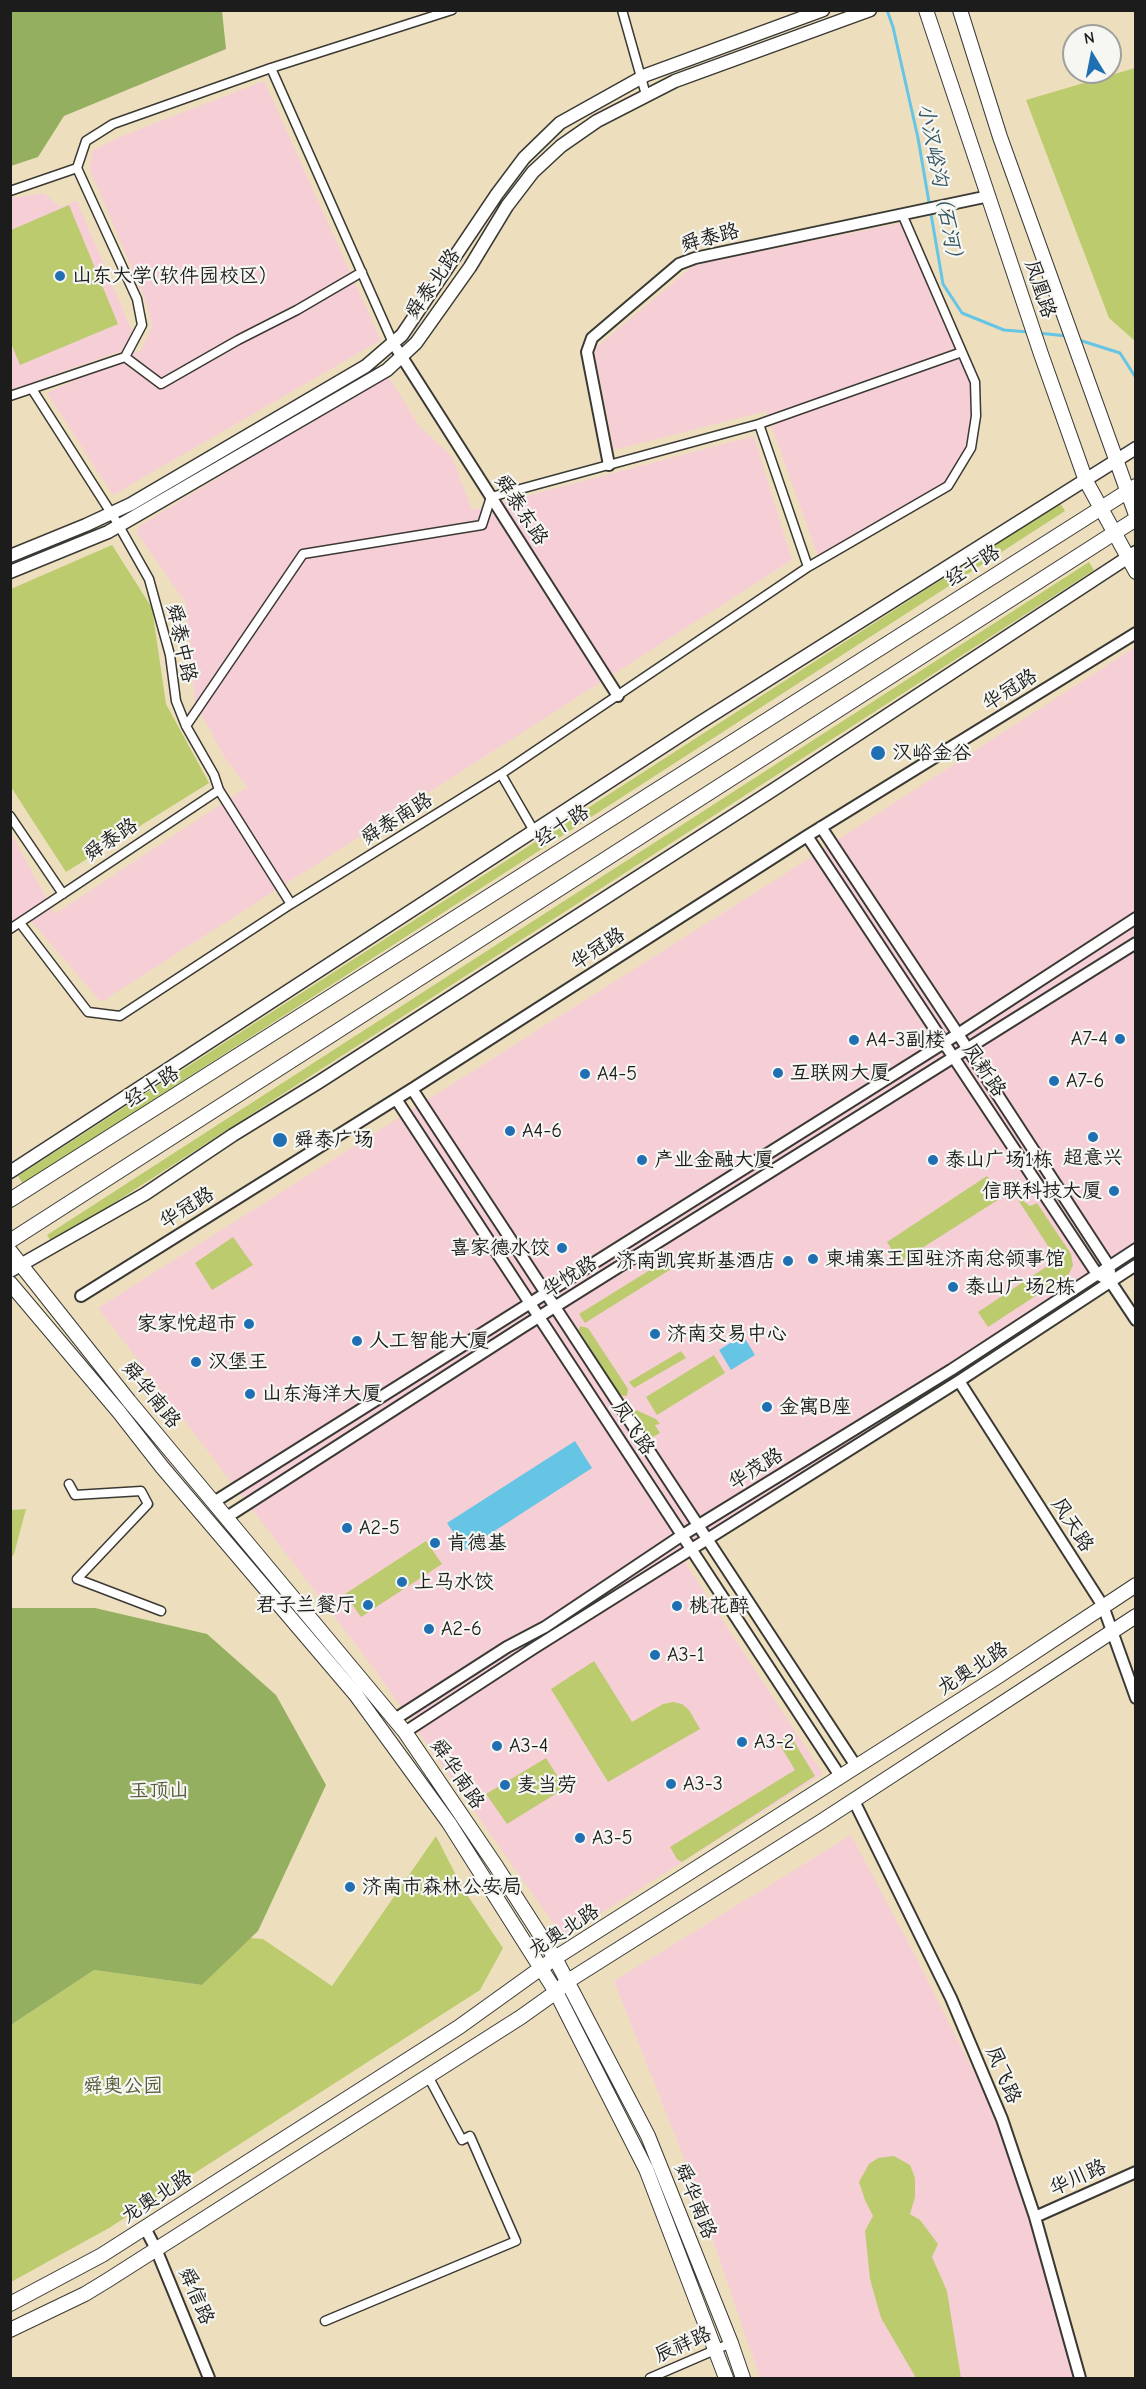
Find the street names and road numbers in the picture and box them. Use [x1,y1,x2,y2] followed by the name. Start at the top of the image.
[678,219,742,257] street label: 舜泰路
[400,244,466,324] street label: 舜泰北路
[1019,257,1061,321] street label: 凤凰路
[489,470,553,550] street label: 舜泰东路
[941,540,1005,592] street label: 经十路
[161,601,201,685] street label: 舜泰中路
[978,664,1042,716] street label: 华冠路
[357,788,437,850] street label: 舜泰南路
[530,800,594,852] street label: 经十路
[79,813,143,867] street label: 舜泰路
[566,923,630,975] street label: 华冠路
[957,1038,1011,1102] street label: 凤新路
[120,1061,184,1113] street label: 经十路
[155,1182,219,1234] street label: 华冠路
[538,1251,602,1303] street label: 华悦路
[117,1356,185,1434] street label: 舜华南路
[607,1396,659,1460] street label: 凤飞路
[724,1443,788,1495] street label: 华茂路
[1046,1493,1098,1557] street label: 风天路
[933,1637,1013,1701] street label: 龙奥北路
[425,1734,489,1814] street label: 舜华南路
[524,1899,604,1963] street label: 龙奥北路
[980,2043,1026,2107] street label: 凤飞路
[1046,2155,1110,2201] street label: 华川路
[669,2159,721,2243] street label: 舜华南路
[117,2165,197,2229] street label: 龙奥北路
[173,2264,219,2328] street label: 舜信路
[651,2322,715,2368] street label: 辰祥路

